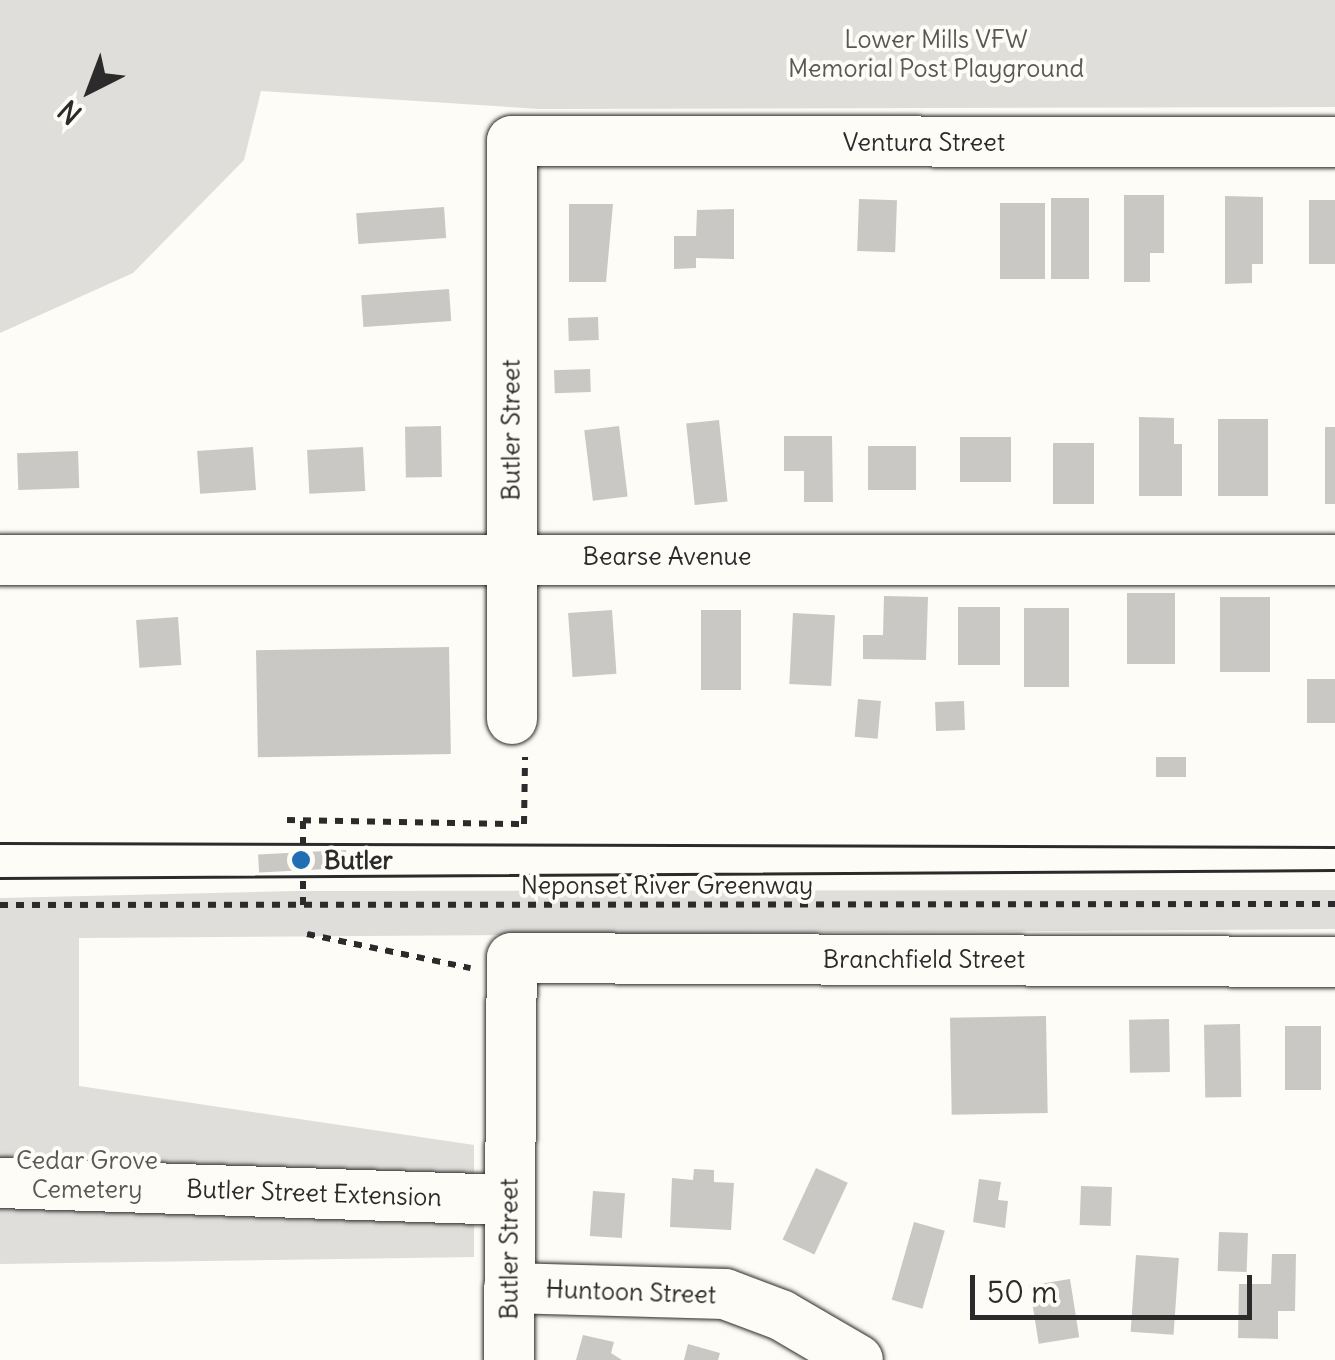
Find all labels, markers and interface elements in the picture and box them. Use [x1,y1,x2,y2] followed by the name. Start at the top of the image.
[788,25,1084,84] park label: Lower Mills VFW Memorial Post Playground
[40,40,140,140] north arrow
[51,92,89,132] text: N
[843,127,1005,157] street label: Ventura Street
[496,359,526,501] street label: Butler Street
[583,541,751,571] street label: Bearse Avenue
[324,845,393,875] place label: Butler
[288,847,314,873] marker: Butler
[521,870,813,900] street label: Neponset River Greenway
[823,944,1025,974] street label: Branchfield Street
[16,1146,158,1205] park label: Cedar Grove Cemetery
[186,1174,442,1212] street label: Butler Street Extension
[494,1178,524,1320] street label: Butler Street
[975,1255,1258,1317] scale bar
[987,1273,1057,1311] text: 50 m
[545,1274,717,1310] street label: Huntoon Street

